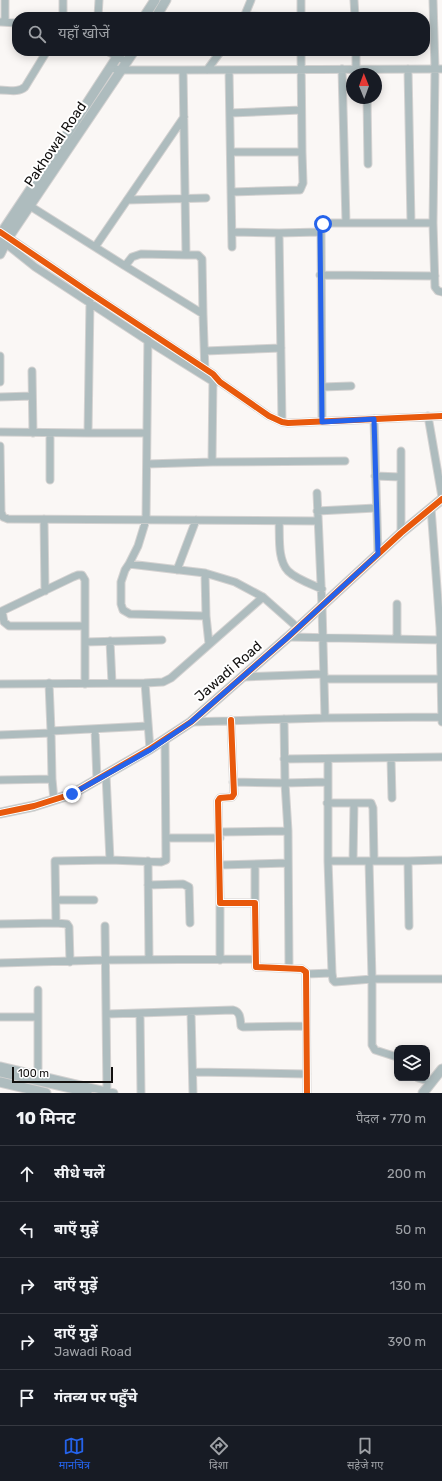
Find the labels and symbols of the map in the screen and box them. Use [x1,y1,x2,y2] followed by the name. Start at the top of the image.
[346,68,382,104] north arrow
[21,99,90,190] street label: Pakhowal Road
[314,215,332,233] route start
[191,638,265,705] street label: Jawadi Road
[63,785,81,803] route end
[12,1065,113,1084] scale bar

